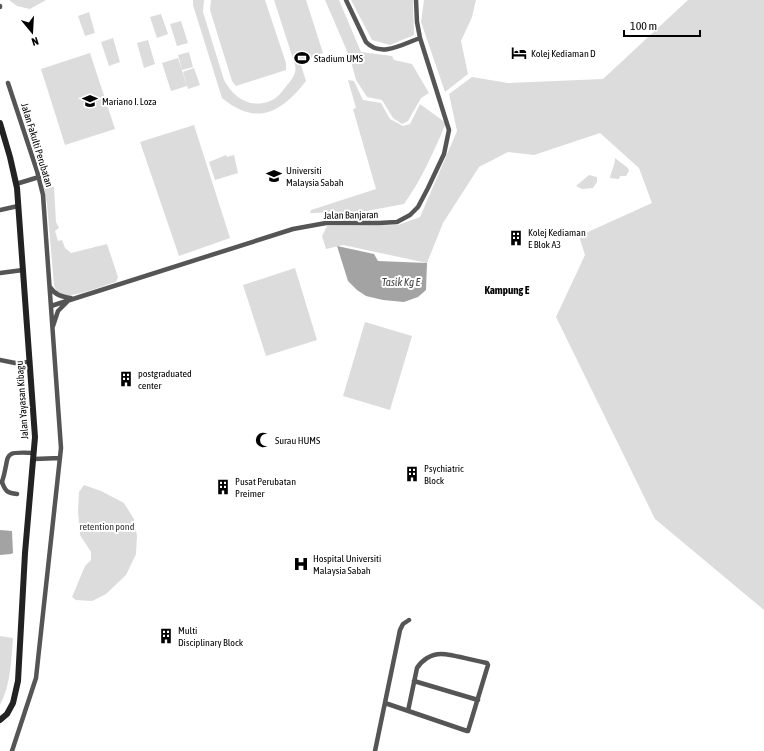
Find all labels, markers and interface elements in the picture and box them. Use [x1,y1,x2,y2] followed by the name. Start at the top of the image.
[12,12,52,52] north arrow
[624,12,700,38] scale bar
[630,19,657,33] text: 100 m
[30,35,40,48] text: N
[510,44,528,62] hotel icon: Kolej Kediaman D
[531,48,596,59] place label: Kolej Kediaman D
[293,49,311,67] sports icon: Stadium UMS
[314,53,363,64] place label: Stadium UMS
[81,92,99,110] school or university icon: Mariano I. Loza
[102,96,157,107] place label: Mariano I. Loza
[19,102,55,188] street label: Jalan Fakulti Perubatan
[286,165,344,188] place label: Universiti Malaysia Sabah
[265,167,283,185] school or university icon: Universiti Malaysia Sabah
[324,209,379,221] street label: Jalan Banjaran
[528,227,586,250] place label: Kolej Kediaman E Blok A3
[507,229,525,247] building icon: Kolej Kediaman E Blok A3
[382,276,422,288] water label: Tasik Kg E
[485,284,530,296] district label: Kampung E
[14,360,30,440] street label: Jalan Yayasan Kibagu
[138,368,192,391] place label: postgraduated center
[117,370,135,388] building icon: postgraduated center
[254,431,272,449] mosque icon: Surau HUMS
[275,435,320,446] place label: Surau HUMS
[424,463,464,486] place label: Psychiatric Block
[403,465,421,483] building icon: Psychiatric Block
[235,476,296,499] place label: Pusat Perubatan Preimer
[214,478,232,496] building icon: Pusat Perubatan Preimer
[80,521,135,532] park label: retention pond
[313,553,381,576] place label: Hospital Universiti Malaysia Sabah
[292,555,310,573] hospital icon: Hospital Universiti Malaysia Sabah
[178,625,244,648] place label: Multi Disciplinary Block
[157,627,175,645] building icon: Multi Disciplinary Block

